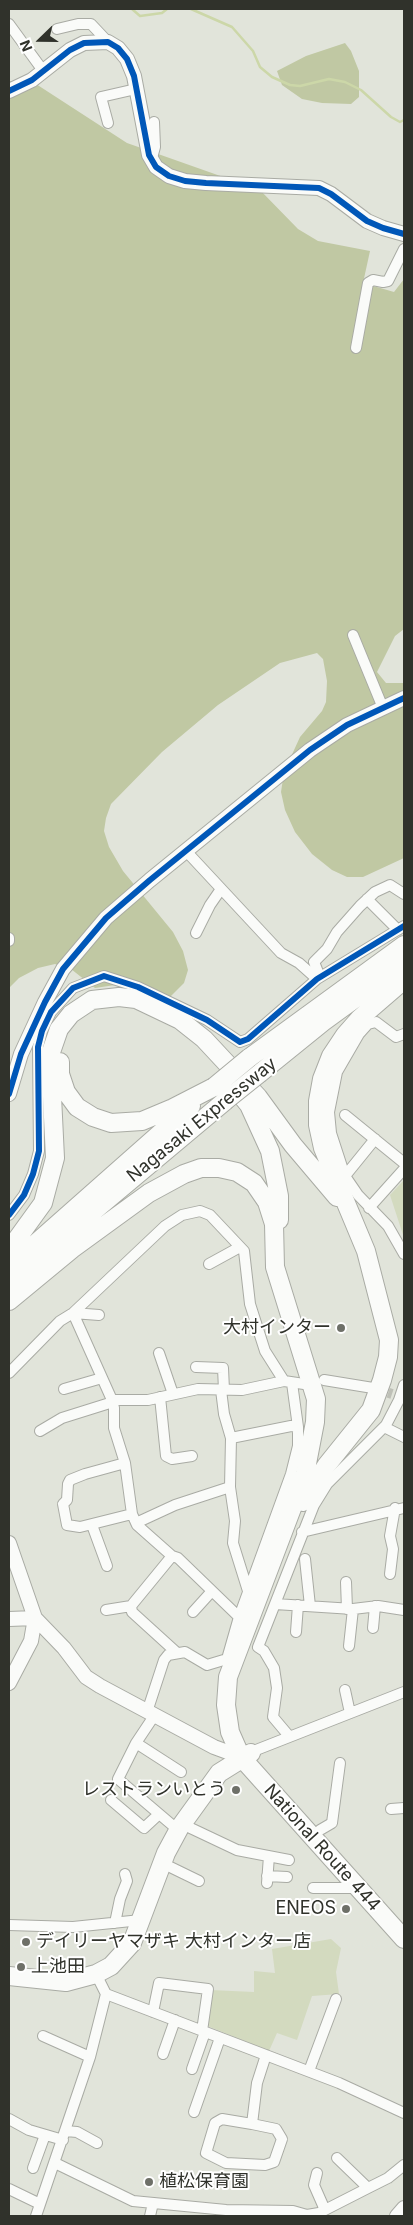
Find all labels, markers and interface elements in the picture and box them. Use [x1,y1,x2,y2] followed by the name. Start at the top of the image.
[15,15,65,65] north arrow
[16,38,36,54] text: N
[123,1053,281,1187] street label: Nagasaki Expressway
[223,1317,331,1339] place label: 大村インター
[335,1322,347,1334] marker: 大村インター
[82,1779,226,1801] place label: レストランいとう
[259,1780,385,1916] street label: National Route 444
[230,1784,242,1796] marker: レストランいとう
[275,1898,336,1920] place label: ENEOS
[340,1903,352,1915] marker: ENEOS
[36,1931,311,1953] place label: デイリーヤマザキ 大村インター店
[20,1936,32,1948] marker: デイリーヤマザキ 大村インター店
[31,1956,85,1978] place label: 上池田
[15,1961,27,1973] marker: 上池田
[159,2171,249,2193] place label: 植松保育園
[143,2176,155,2188] marker: 植松保育園

